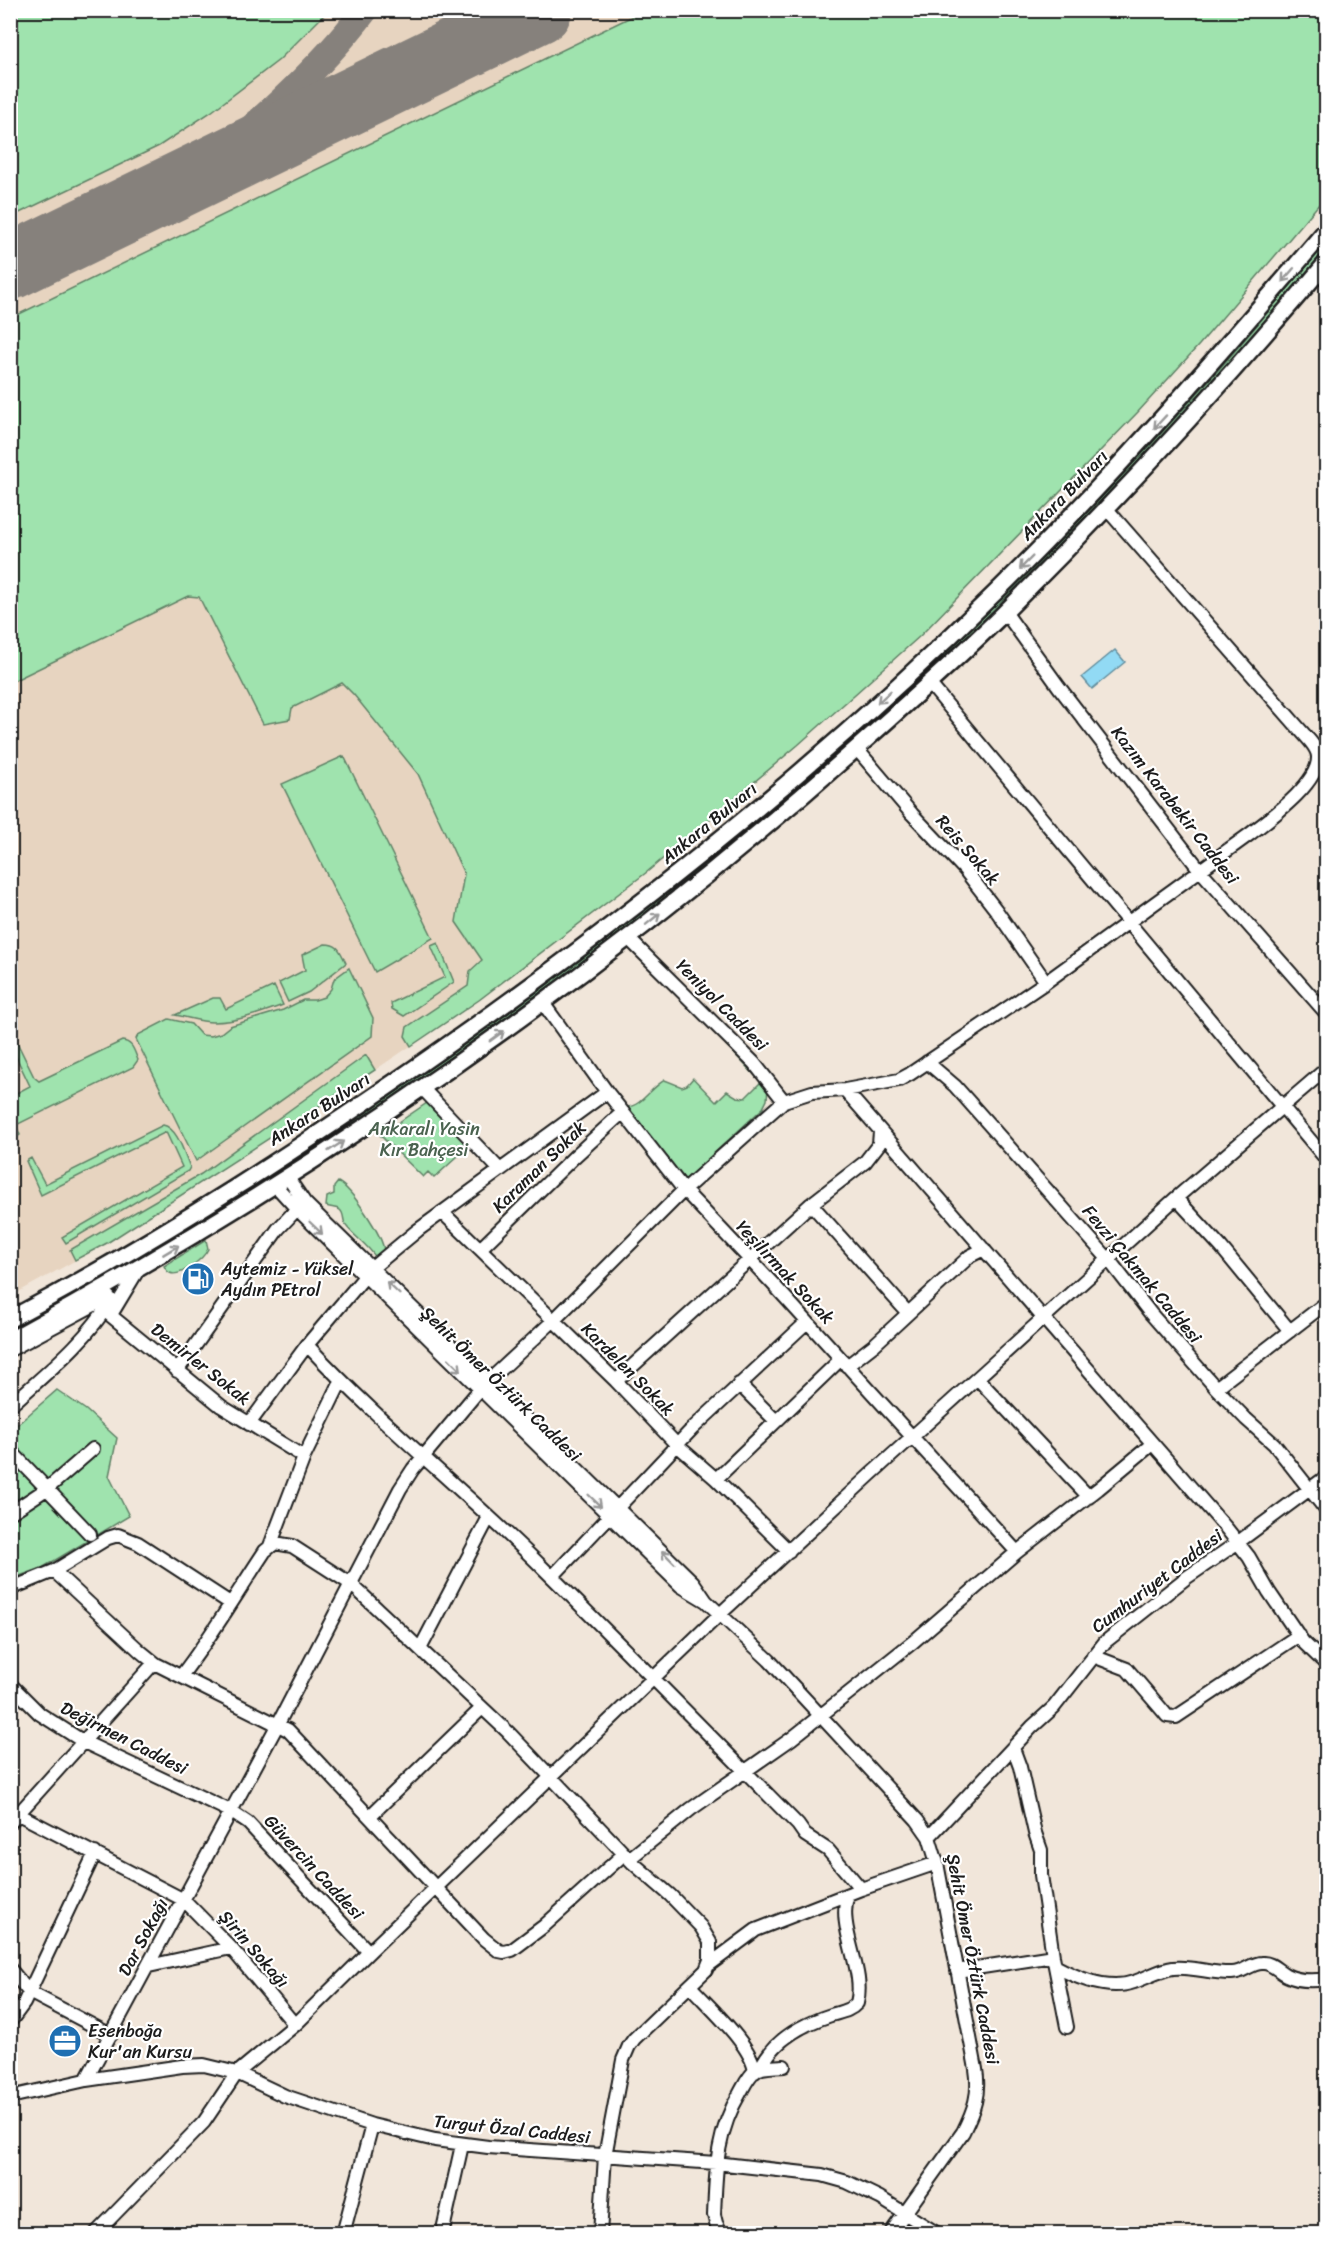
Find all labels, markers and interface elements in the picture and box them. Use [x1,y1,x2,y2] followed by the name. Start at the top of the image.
[1282,267,1295,283] one-way arrow
[1153,414,1167,429] one-way arrow
[1011,442,1116,549] street label: Ankara Bulvarı
[1018,555,1033,570] one-way arrow
[877,690,892,704] one-way arrow
[1103,719,1248,892] street label: Kazım Karabekir Caddesi
[653,774,765,873] street label: Ankara Bulvarı
[928,807,1008,893] street label: Reis Sokak
[645,913,661,926] one-way arrow
[668,951,777,1060] street label: Yeniyol Caddesi
[489,1030,505,1042] one-way arrow
[260,1064,377,1155] street label: Ankara Bulvarı
[367,1113,480,1166] park label: Ankaralı Yasin Kır Bahçesi
[484,1113,594,1221] street label: Karaman Sokak
[328,1140,344,1152] one-way arrow
[1074,1197,1211,1352] street label: Fevzi Çakmak Caddesi
[728,1212,843,1332] street label: Yeşilırmak Sokak
[309,1221,324,1235] one-way arrow
[162,1243,179,1255] one-way arrow
[220,1253,354,1306] place label: Aytemiz - Yüksel Aydın PEtrol
[180,1261,216,1297] fuel station icon: Aytemiz - Yüksel Aydın PEtrol
[386,1281,401,1296] one-way arrow
[413,1298,590,1471] street label: Şehit Ömer Öztürk Caddesi
[144,1314,258,1414] street label: Demirler Sokak
[573,1314,683,1424] street label: Kardelen Sokak
[448,1357,463,1372] one-way arrow
[587,1494,602,1508] one-way arrow
[1084,1520,1231,1641] street label: Cumhuriyet Caddesi
[660,1549,675,1564] one-way arrow
[55,1692,194,1784] street label: Değirmen Caddesi
[256,1806,373,1928] street label: Güvercin Caddesi
[937,1851,1009,2068] street label: Şehit Ömer Öztürk Caddesi
[109,1892,177,1982] street label: Dar Sokağı
[210,1902,298,1996] street label: Şirin Sokağı
[88,2015,192,2068] place label: Esenboğa Kur'an Kursu
[47,2023,83,2059] office icon: Esenboğa Kur'an Kursu
[432,2105,593,2153] street label: Turgut Özal Caddesi

